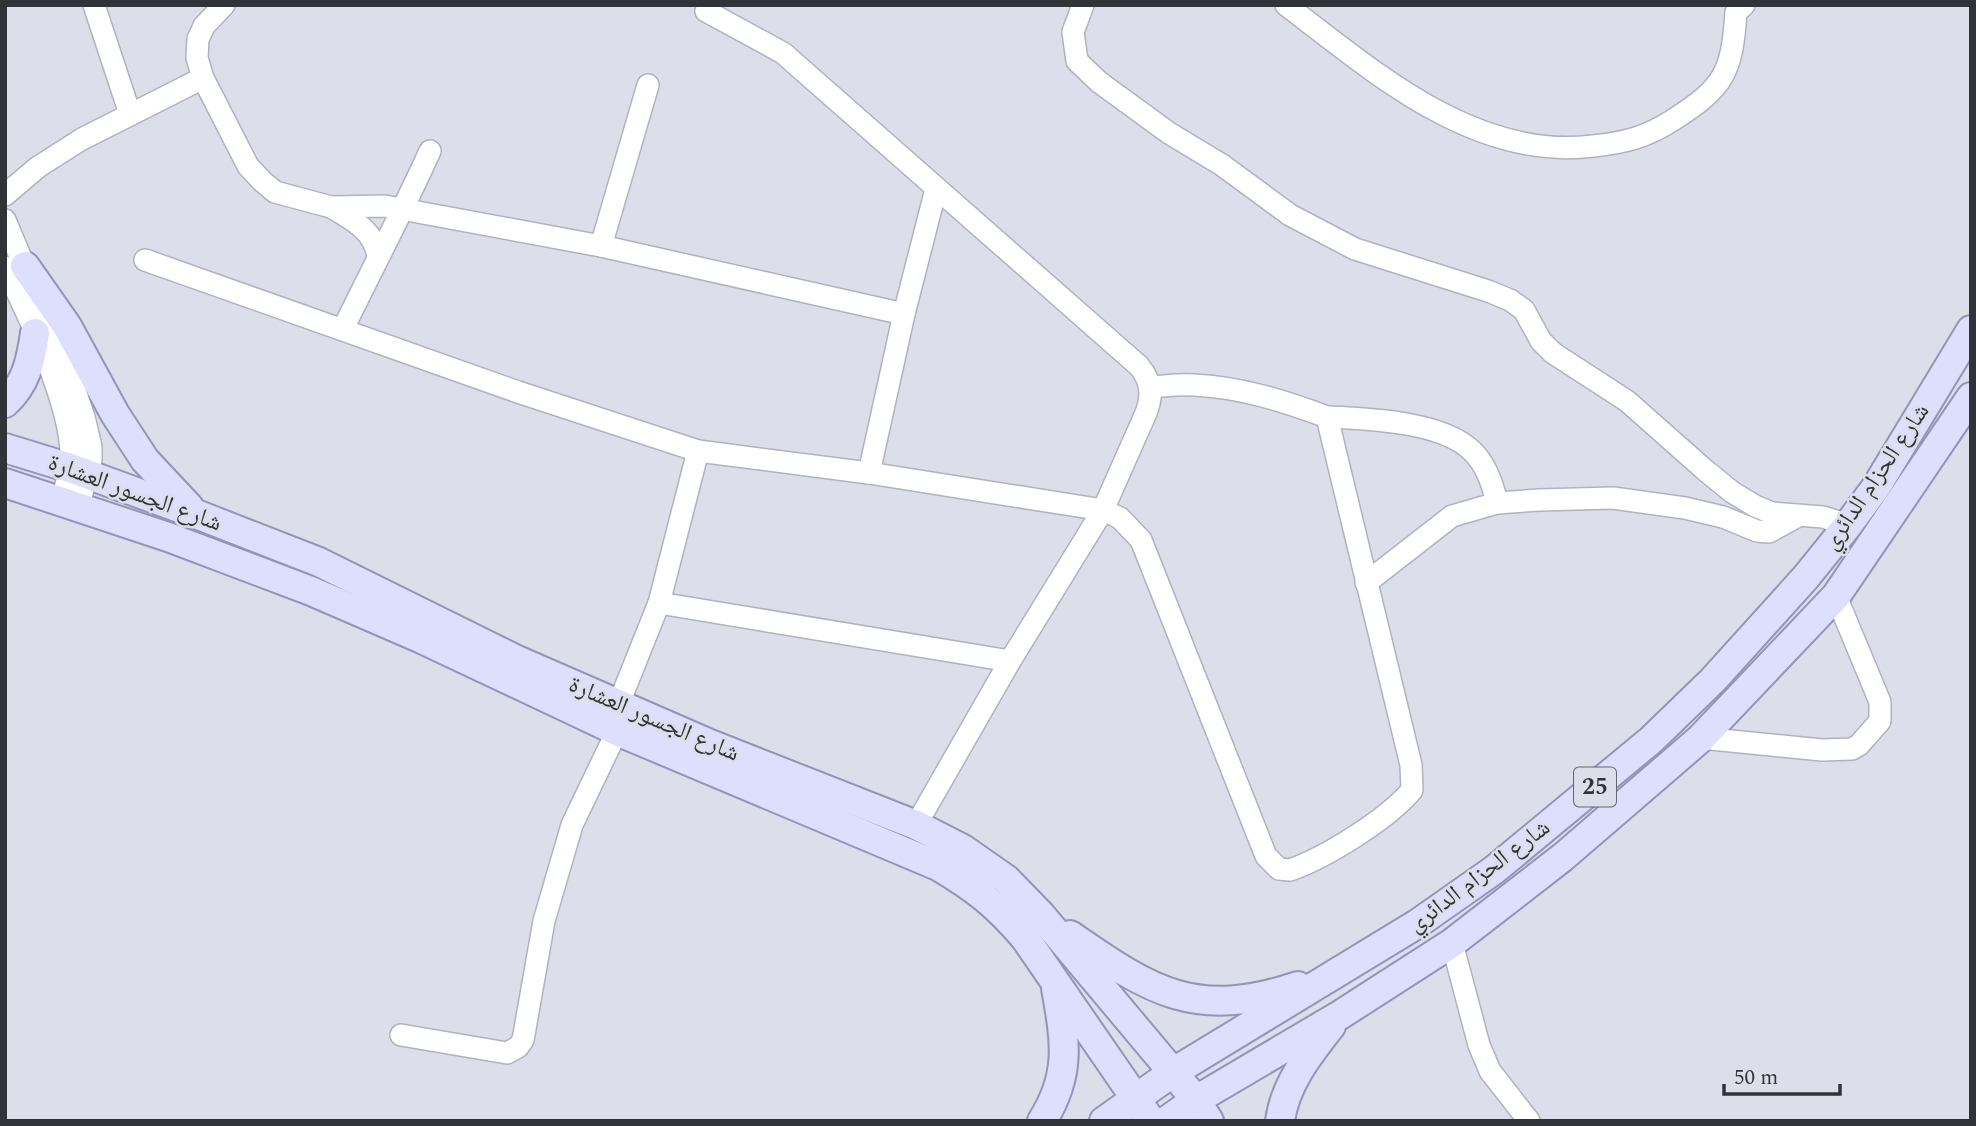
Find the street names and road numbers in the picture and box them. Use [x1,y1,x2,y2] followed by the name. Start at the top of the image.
[1813,396,1939,558] street label: شارع الحزام الدائري
[43,445,227,541] street label: شارع الجسور العشارة
[563,667,745,771] street label: شارع الجسور العشارة
[1574,768,1616,806] road number: 25
[1400,810,1558,942] street label: شارع الحزام الدائري

